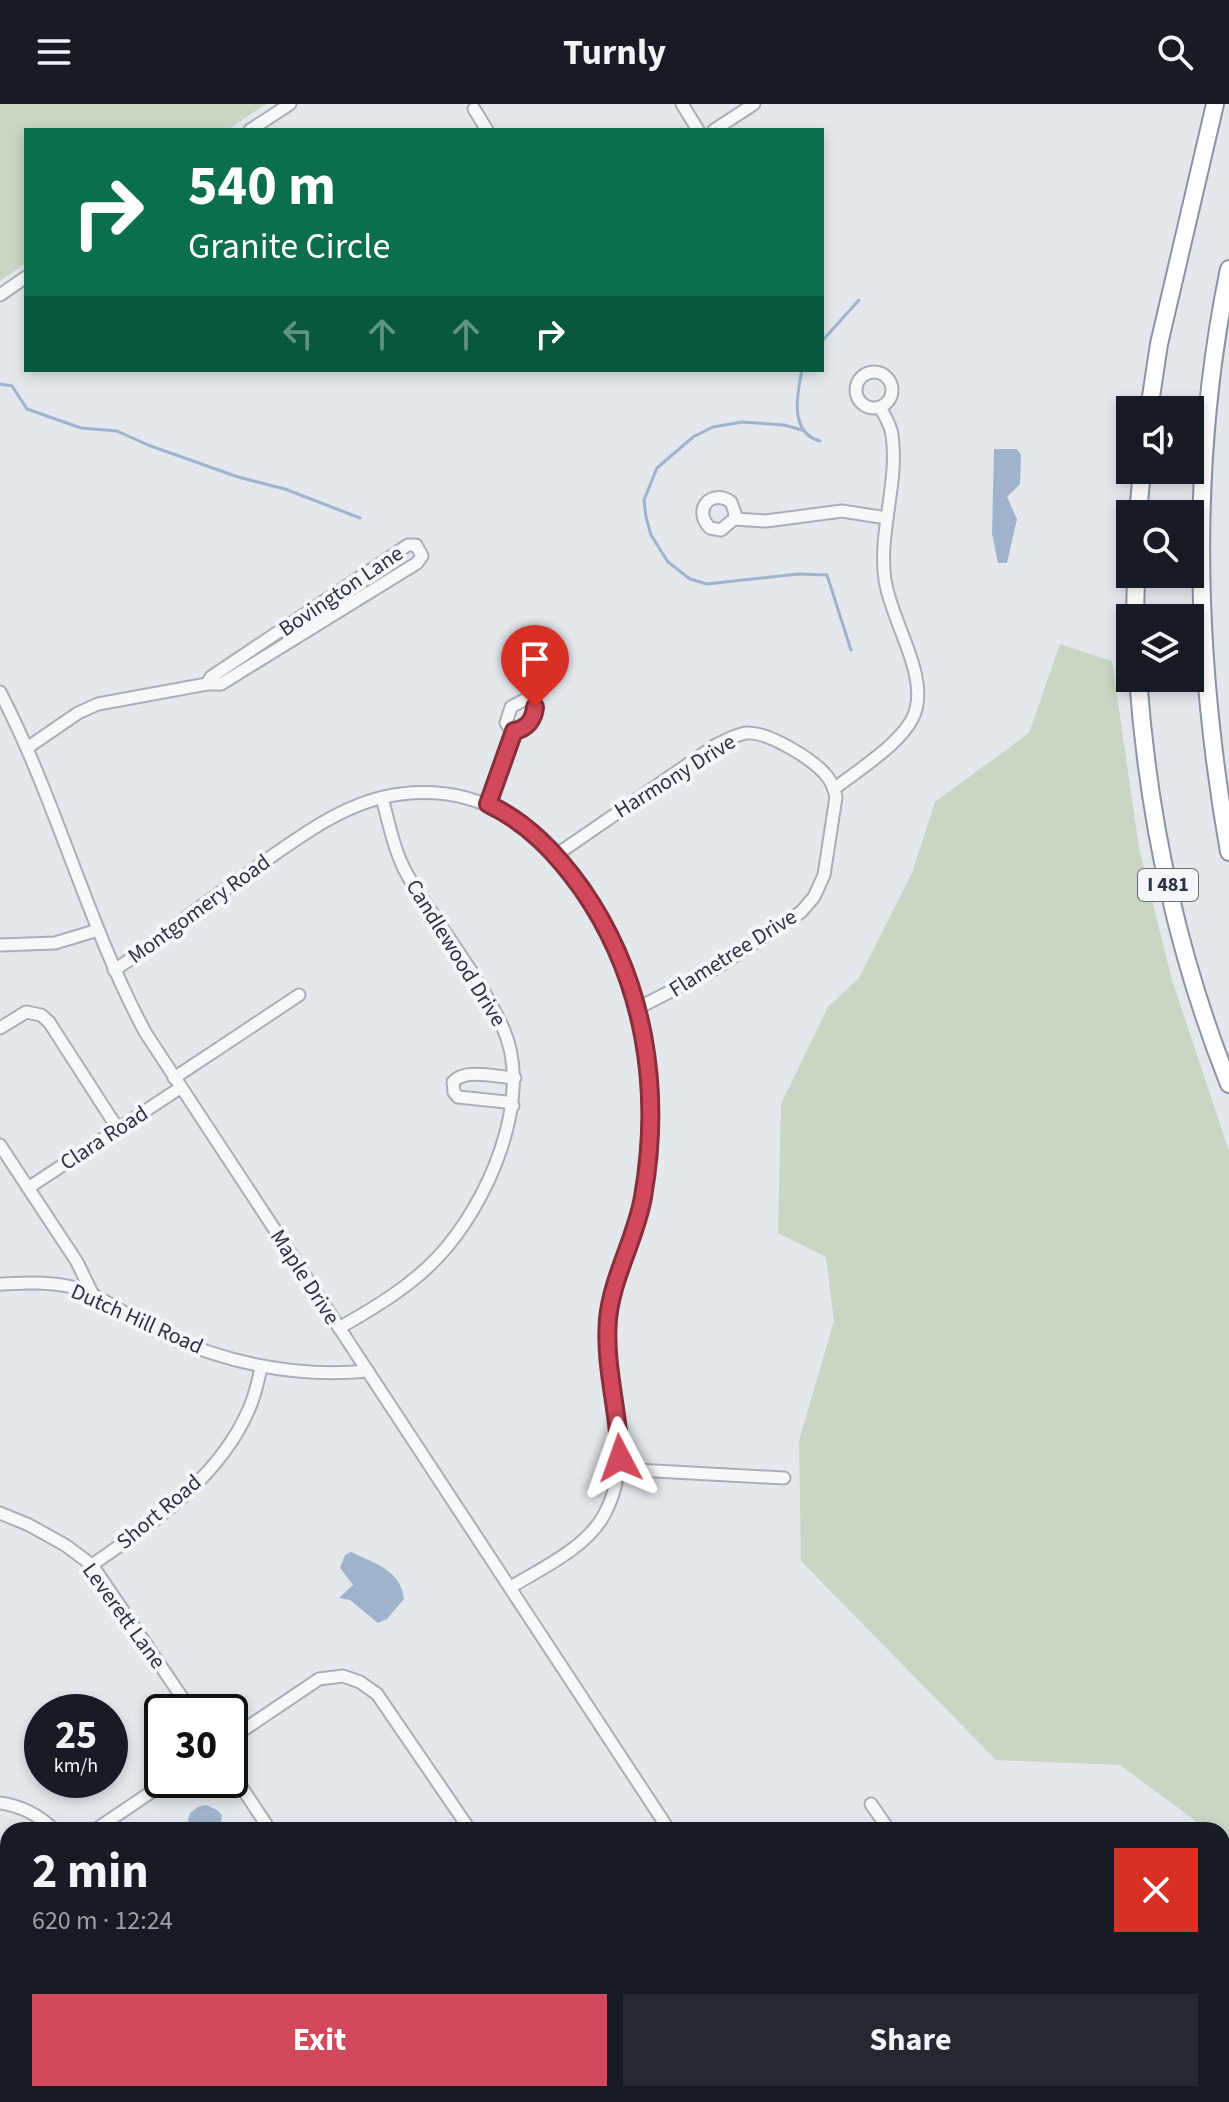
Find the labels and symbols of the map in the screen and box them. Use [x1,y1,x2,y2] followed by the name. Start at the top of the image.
[272,537,410,644] street label: Bovington Lane
[501,625,569,707] pin
[608,726,742,826] street label: Harmony Drive
[121,846,277,972] street label: Montgomery Road
[1138,869,1198,901] road number: I 481
[398,873,514,1033] street label: Candlewood Drive
[663,901,803,1005] street label: Flametree Drive
[54,1098,154,1178] street label: Clara Road
[262,1223,348,1331] street label: Maple Drive
[66,1276,208,1362] street label: Dutch Hill Road
[578,1416,662,1500] position arrow
[110,1467,208,1557] street label: Short Road
[75,1556,174,1676] street label: Leverett Lane
[144,1694,248,1798] speed limit sign: 30

